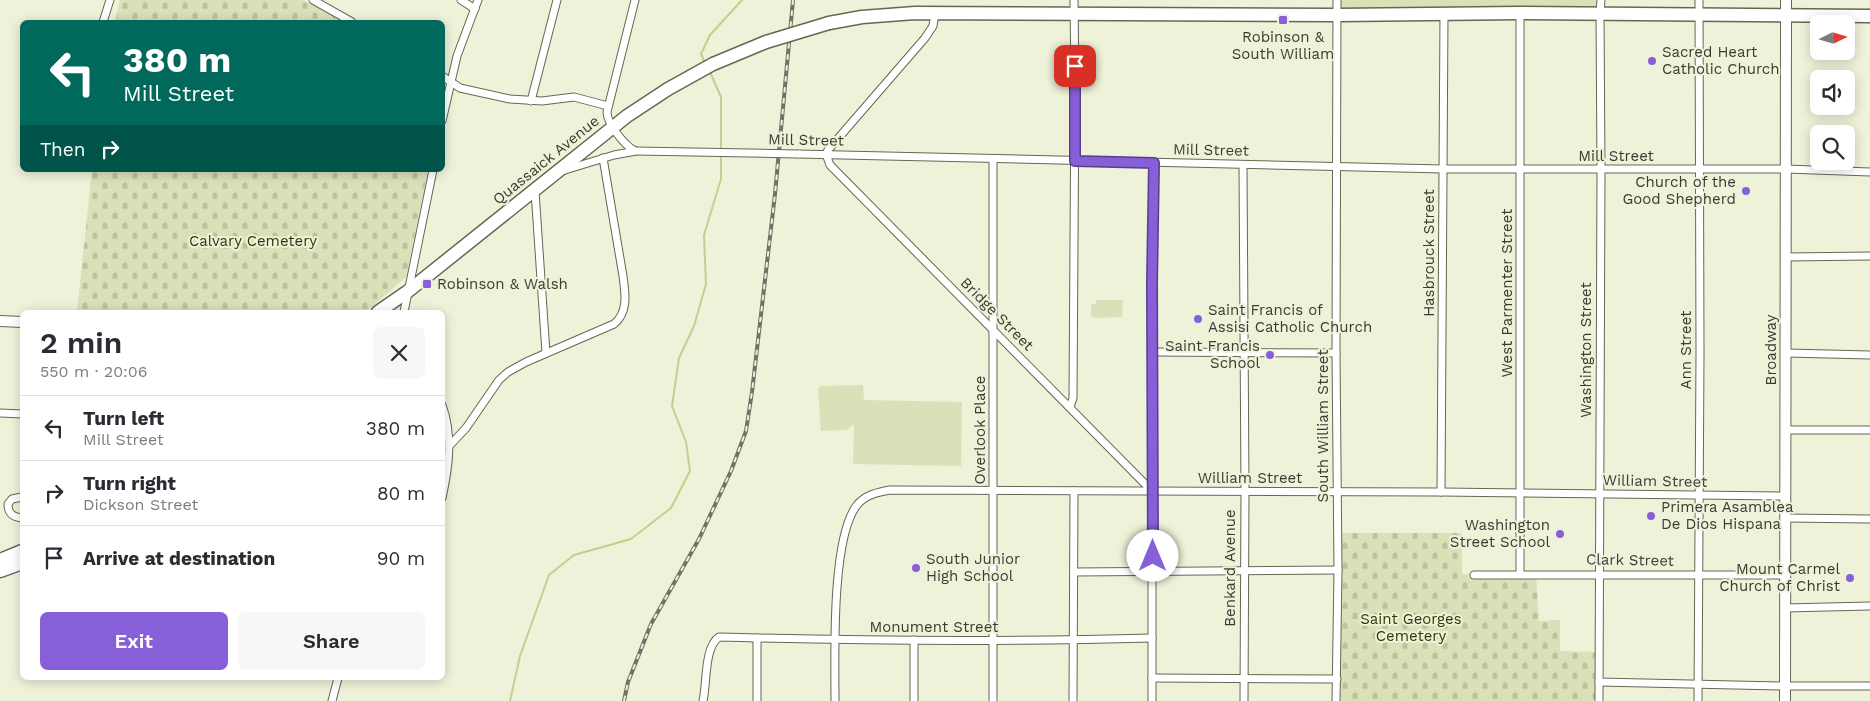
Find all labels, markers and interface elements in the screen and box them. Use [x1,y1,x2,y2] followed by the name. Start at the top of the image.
[1277,14,1289,26] marker: Robinson & South William
[1810,15,1855,60] north arrow
[1810,15,1855,170] map controls
[1232,28,1334,63] place label: Robinson & South William
[123,39,231,81] text: 380 m
[40,40,105,105] icon: left
[1662,43,1780,78] place label: Sacred Heart Catholic Church
[1054,45,1096,87] pin
[1061,52,1089,80] icon: arrive
[1646,55,1658,67] marker: Sacred Heart Catholic Church
[1810,70,1855,115] button: sound
[123,81,234,106] text: Mill Street
[489,112,603,208] street label: Quassaick Avenue
[1810,125,1855,170] button: search
[768,130,845,150] street label: Mill Street
[96,135,124,163] icon: right
[40,138,86,161] text: Then
[1173,140,1250,160] street label: Mill Street
[1578,147,1655,165] street label: Mill Street
[1622,173,1736,208] place label: Church of the Good Shepherd
[1740,185,1752,197] marker: Church of the Good Shepherd
[1420,188,1438,317] street label: Hasbrouck Street
[1498,208,1516,377] street label: West Parmenter Street
[189,232,317,250] park label: Calvary Cemetery
[957,274,1038,355] street label: Bridge Street
[437,275,568,293] place label: Robinson & Walsh
[421,278,433,290] marker: Robinson & Walsh
[1577,281,1595,418] street label: Washington Street
[1208,301,1372,336] place label: Saint Francis of Assisi Catholic Church
[1677,310,1695,389] street label: Ann Street
[1192,313,1204,325] marker: Saint Francis of Assisi Catholic Church
[1762,314,1780,385] street label: Broadway
[40,325,122,360] text: 2 min
[373,327,425,379] button: close
[1165,337,1260,372] place label: Saint Francis School
[1264,349,1276,361] marker: Saint Francis School
[1314,349,1332,502] street label: South William Street
[40,362,148,381] text: 550 m · 20:06
[971,376,989,484] street label: Overlook Place
[83,407,164,430] text: Turn left
[40,414,68,442] icon: left
[366,417,425,440] text: 380 m
[83,430,164,449] text: Mill Street
[1198,469,1303,487] street label: William Street
[1603,471,1708,491] street label: William Street
[83,472,176,495] text: Turn right
[40,479,68,507] icon: right
[377,482,425,505] text: 80 m
[83,495,198,514] text: Dickson Street
[1661,498,1794,533] place label: Primera Asamblea De Dios Hispana
[1221,509,1239,627] street label: Benkard Avenue
[1645,510,1657,522] marker: Primera Asamblea De Dios Hispana
[1450,516,1550,551] place label: Washington Street School
[1554,528,1566,540] marker: Washington Street School
[1126,529,1178,581] position arrow
[40,544,68,572] icon: arrive
[83,547,275,570] text: Arrive at destination
[377,547,425,570] text: 90 m
[926,550,1020,585] place label: South Junior High School
[1586,550,1675,570] street label: Clark Street
[1719,560,1841,595] place label: Mount Carmel Church of Christ
[910,562,922,574] marker: South Junior High School
[1844,572,1856,584] marker: Mount Carmel Church of Christ
[1360,610,1462,645] park label: Saint Georges Cemetery
[40,612,228,670] button: Exit
[238,612,425,670] button: Share
[870,618,999,636] street label: Monument Street

